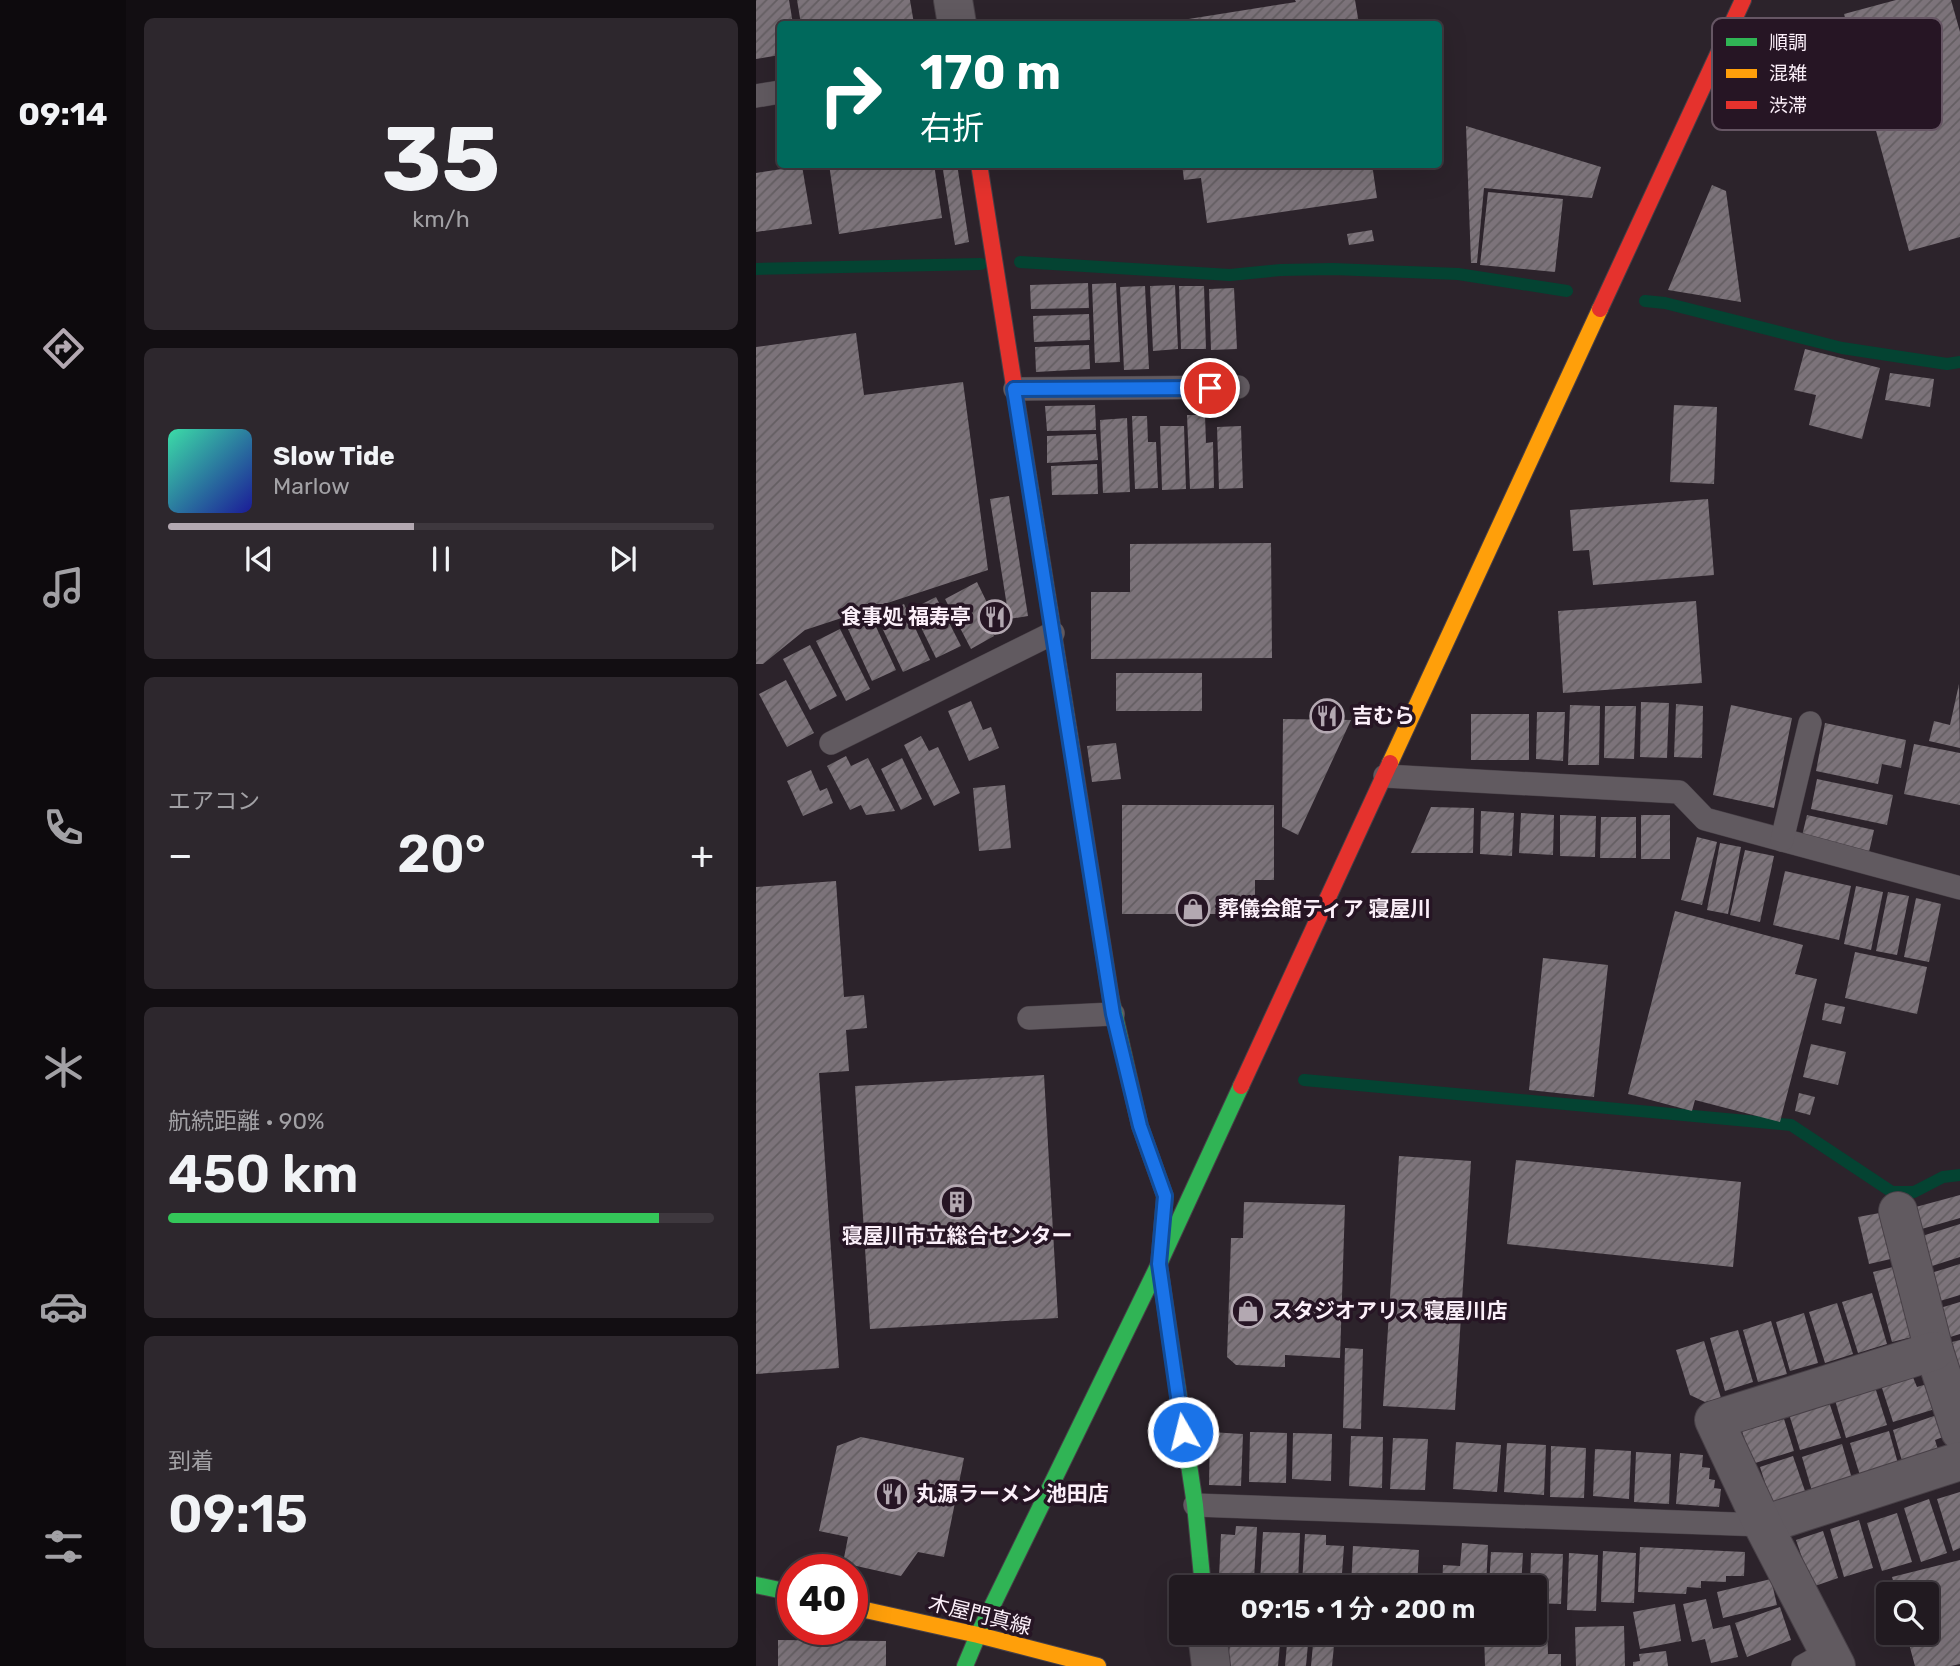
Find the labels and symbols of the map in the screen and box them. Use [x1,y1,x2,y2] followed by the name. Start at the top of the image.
[1712,18,1942,130] legend
[1769,31,1807,54] text: 順調
[1769,62,1807,85] text: 混雑
[1769,94,1807,117] text: 渋滞
[1180,358,1240,418] pin
[976,598,1014,636] restaurant icon: 食事処 福寿亭
[841,604,971,629] place label: 食事処 福寿亭
[1308,697,1346,735] restaurant icon: 吉むら
[1352,703,1415,728] place label: 吉むら
[1174,890,1212,928] shop icon: 葬儀会館ティア 寝屋川
[1218,896,1431,921] place label: 葬儀会館ティア 寝屋川
[938,1183,976,1221] building icon: 寝屋川市立総合センター
[842,1223,1073,1248] place label: 寝屋川市立総合センター
[1229,1292,1267,1330] shop icon: スタジオアリス 寝屋川店
[1272,1298,1507,1323] place label: スタジオアリス 寝屋川店
[1146,1395,1220,1469] position arrow
[873,1475,911,1513] restaurant icon: 丸源ラーメン 池田店
[916,1481,1109,1506] place label: 丸源ラーメン 池田店
[777,1554,868,1645] speed limit sign: 40
[926,1590,1034,1639] street label: 木屋門真線

